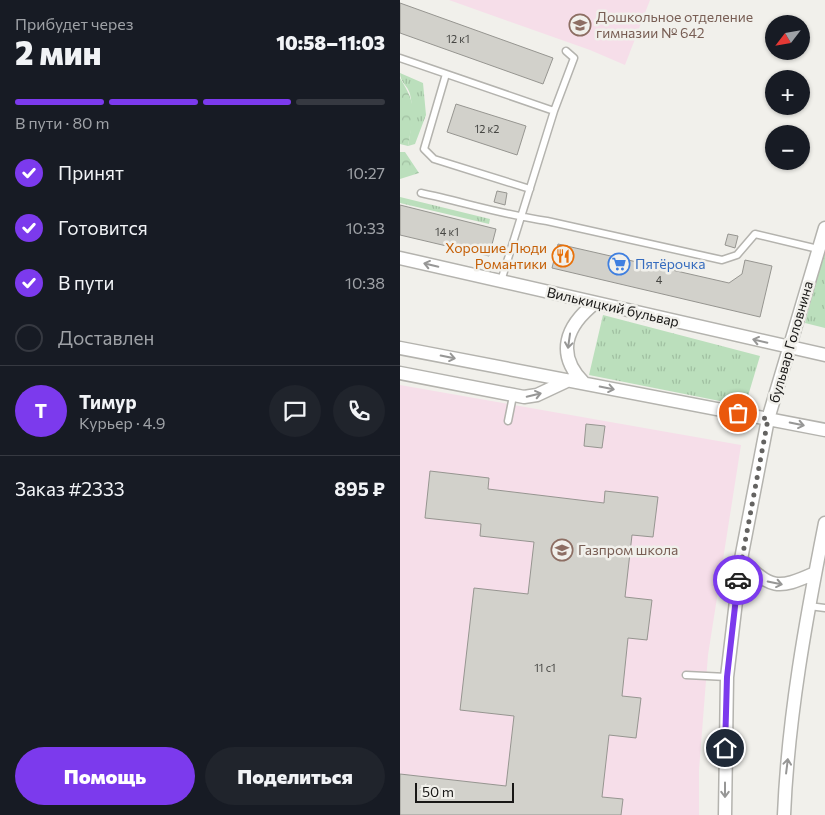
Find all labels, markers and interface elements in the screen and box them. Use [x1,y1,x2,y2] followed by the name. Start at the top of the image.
[596,8,753,41] place label: Дошкольное отделение гимназии № 642
[568,13,592,37] school or university icon: Дошкольное отделение гимназии № 642
[15,14,134,33] text: Прибудет через
[765,15,810,60] north arrow
[765,15,810,170] map controls
[276,31,385,54] text: 10:58–11:03
[15,32,101,72] text: 2 мин
[446,32,470,45] house number: 12 к1
[765,70,810,115] button: +
[15,113,110,132] text: В пути · 80 m
[475,122,499,135] house number: 12 к2
[765,125,810,170] button: −
[15,159,43,187] icon: check
[58,161,124,184] text: Принят
[347,163,385,182] text: 10:27
[15,214,43,242] icon: check
[58,216,148,239] text: Готовится
[346,218,385,237] text: 10:33
[435,225,459,238] house number: 14 к1
[445,239,547,272] place label: Хорошие Люди Романтики
[551,244,575,268] restaurant icon: Хорошие Люди Романтики
[607,252,631,276] supermarket icon: Пятёрочка
[635,255,705,272] place label: Пятёрочка
[424,260,440,269] one-way arrow
[15,269,43,297] icon: check
[58,271,114,294] text: В пути
[345,273,385,292] text: 10:38
[656,273,663,286] house number: 4
[765,279,816,405] street label: бульвар Головнина
[545,283,681,330] street label: Вилькицкий бульвар
[58,326,154,349] text: Доставлен
[564,332,574,348] one-way arrow
[753,336,769,345] one-way arrow
[439,353,455,362] one-way arrow
[599,383,615,393] one-way arrow
[269,385,321,437] button: chat
[333,385,385,437] button: phone
[79,390,137,413] text: Тимур
[525,390,541,399] one-way arrow
[717,392,759,434] pin
[35,399,47,422] text: Т
[724,399,752,427] icon: bag
[79,413,165,432] text: Курьер · 4.9
[788,420,804,430] one-way arrow
[15,477,125,500] text: Заказ #2333
[334,477,385,500] text: 895 ₽
[550,538,574,562] school or university icon: Газпром школа
[578,541,678,558] place label: Газпром школа
[713,555,763,605] courier
[724,566,752,594] icon: car
[767,579,783,589] one-way arrow
[534,661,556,674] house number: 11 с1
[704,727,746,769] pin
[711,734,739,762] icon: home
[15,747,195,805] button: Помощь
[205,747,385,805] button: Поделиться
[782,759,792,775] one-way arrow
[415,780,514,803] scale bar
[720,782,730,798] one-way arrow
[422,783,454,800] text: 50 m

